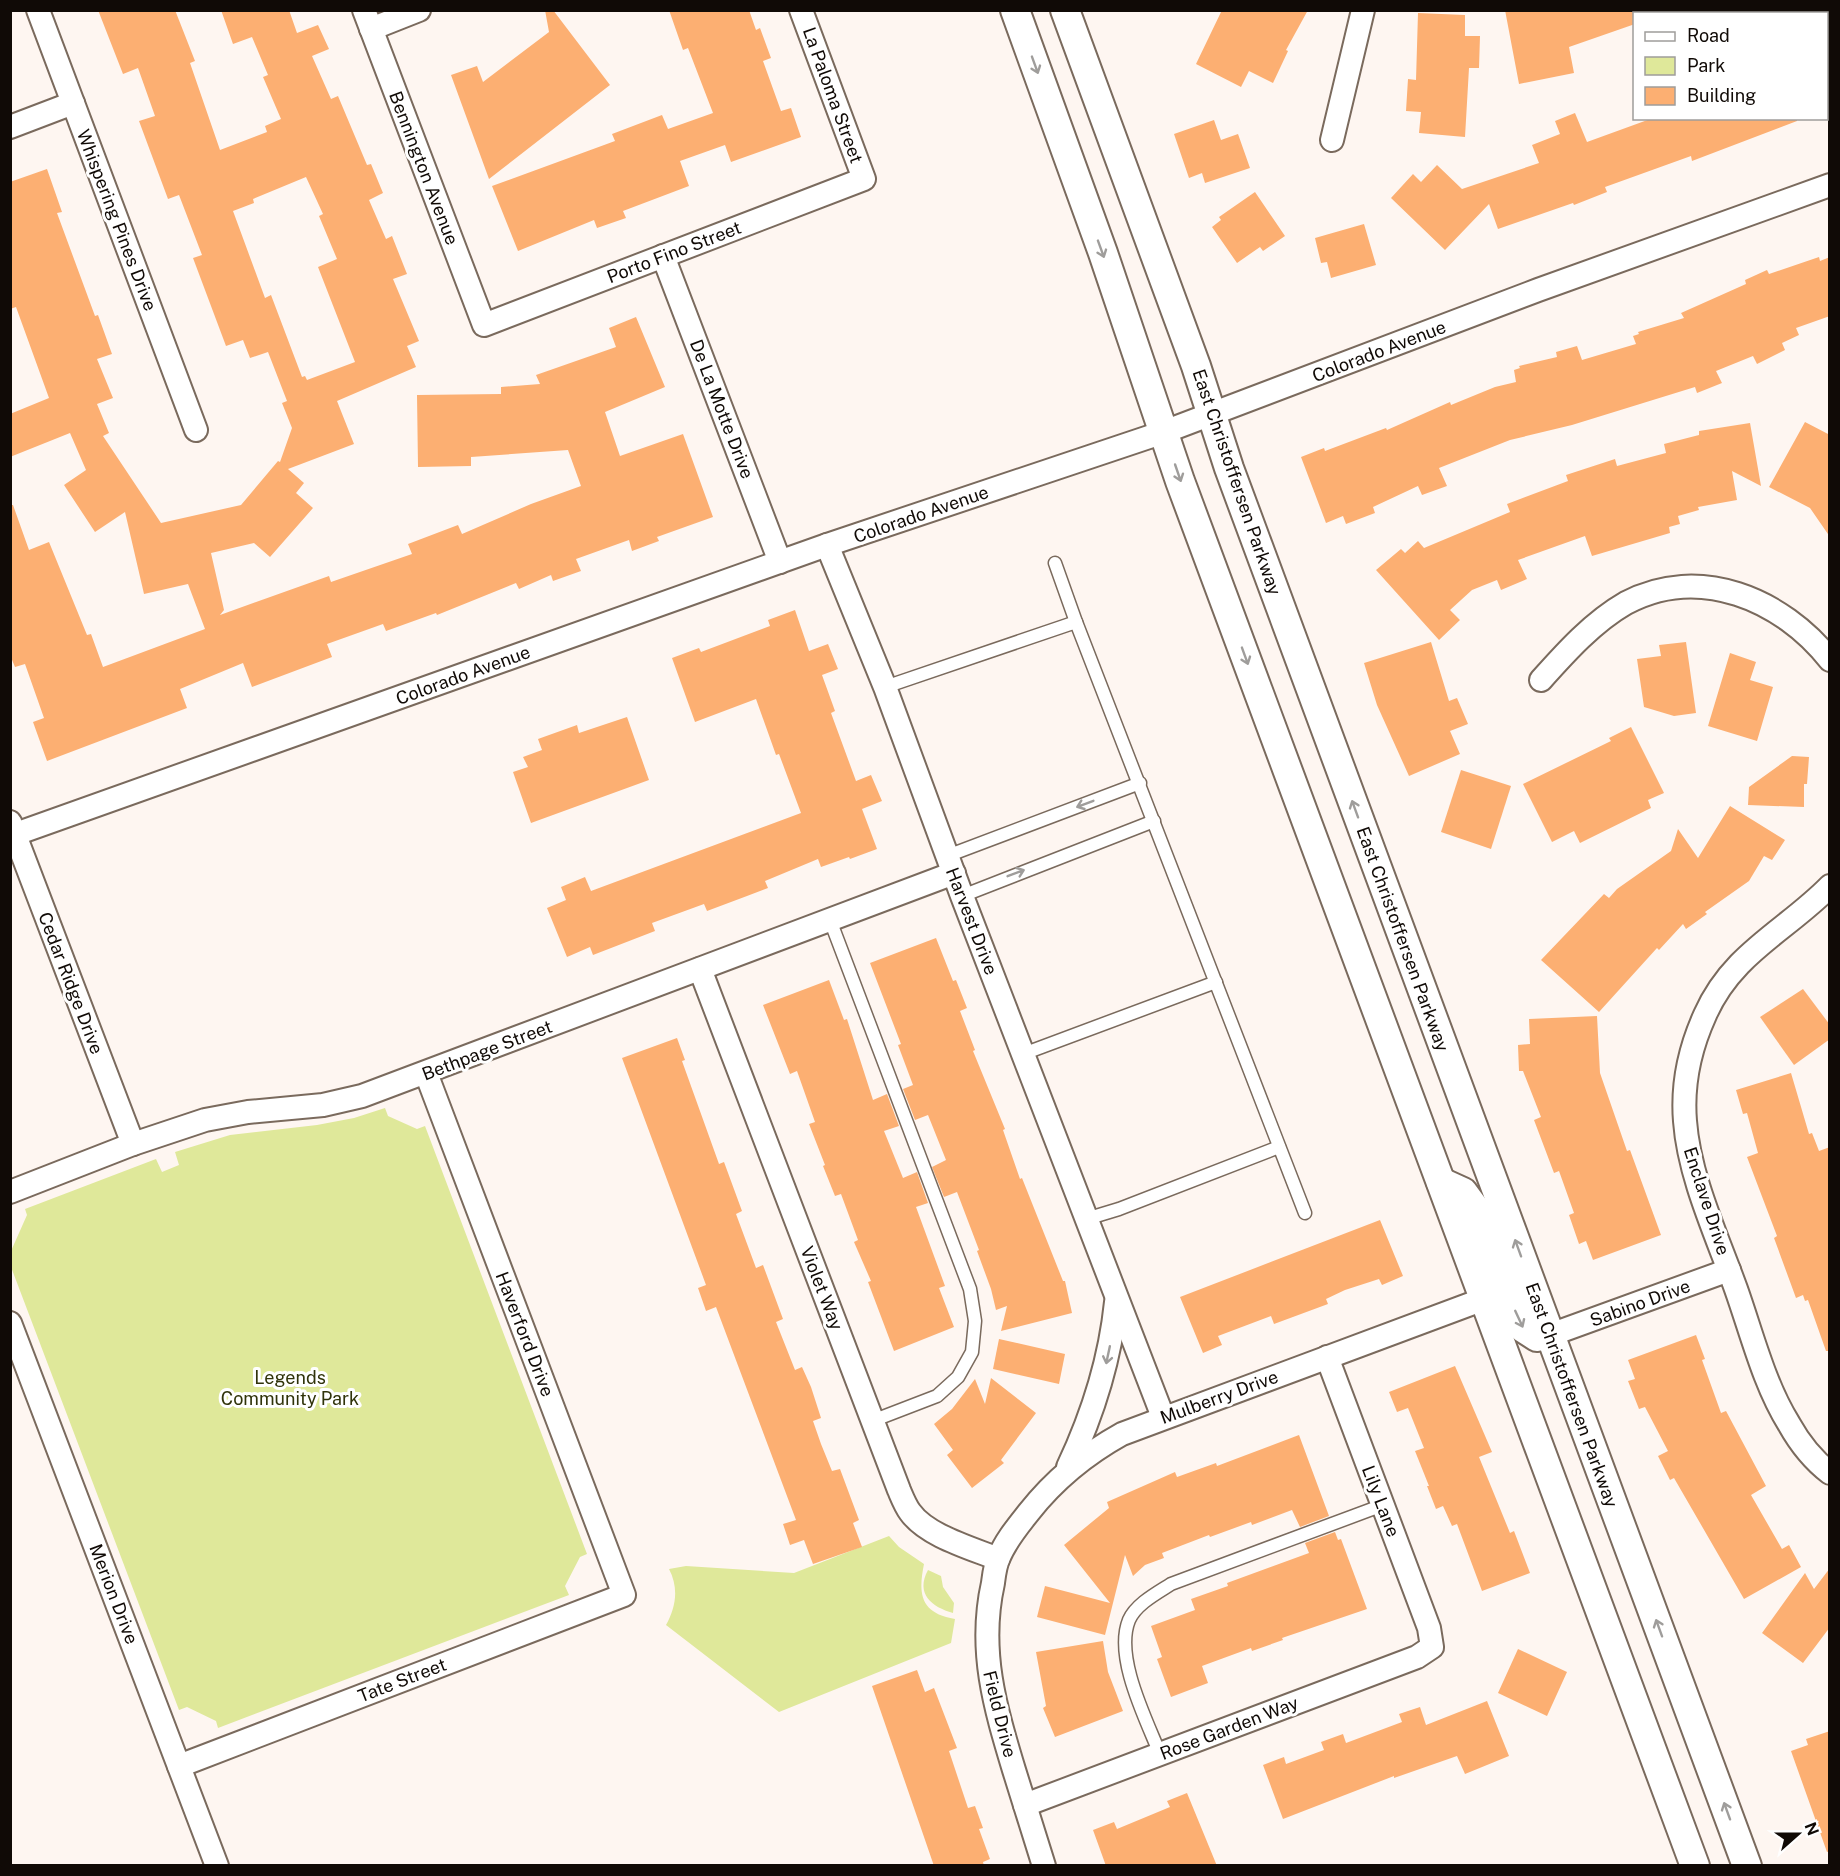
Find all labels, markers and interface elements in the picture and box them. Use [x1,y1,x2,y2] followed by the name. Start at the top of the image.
[1633,12,1828,120] legend
[799,24,867,166] street label: La Paloma Street
[1687,25,1730,46] text: Road
[1687,55,1725,76] text: Park
[1030,56,1041,74] one-way arrow
[1687,85,1756,106] text: Building
[385,88,463,248] street label: Bennington Avenue
[73,126,161,314] street label: Whispering Pines Drive
[604,217,744,287] street label: Porto Fino Street
[1097,239,1108,258] one-way arrow
[1309,316,1449,386] street label: Colorado Avenue
[686,336,758,482] street label: De La Motte Drive
[1188,366,1286,598] street label: East Christoffersen Parkway
[1173,463,1184,482] one-way arrow
[851,481,991,547] street label: Colorado Avenue
[393,641,533,709] street label: Colorado Avenue
[1241,646,1252,665] one-way arrow
[1076,799,1095,810] one-way arrow
[1349,800,1360,819] one-way arrow
[1352,824,1454,1055] street label: East Christoffersen Parkway
[942,864,1002,978] street label: Harvest Drive
[1006,867,1025,878] one-way arrow
[34,909,108,1057] street label: Cedar Ridge Drive
[419,1016,555,1084] street label: Bethpage Street
[1680,1144,1734,1258] street label: Enclave Drive
[1511,1239,1522,1258] one-way arrow
[796,1243,848,1333] street label: Violet Way
[492,1269,558,1399] street label: Haverford Drive
[1587,1275,1693,1331] street label: Sabino Drive
[1521,1280,1623,1511] street label: East Christoffersen Parkway
[1513,1309,1525,1327] one-way arrow
[1102,1345,1114,1364] one-way arrow
[1157,1366,1281,1428] street label: Mulberry Drive
[221,1367,359,1409] park label: Legends Community Park
[1358,1462,1404,1540] street label: Lily Lane
[85,1541,143,1647] street label: Merion Drive
[1652,1619,1663,1638] one-way arrow
[355,1654,449,1706] street label: Tate Street
[979,1669,1021,1759] street label: Field Drive
[1157,1692,1302,1764] street label: Rose Garden Way
[1720,1802,1731,1821] one-way arrow
[1768,1804,1828,1864] north arrow
[1800,1820,1823,1838] text: N

